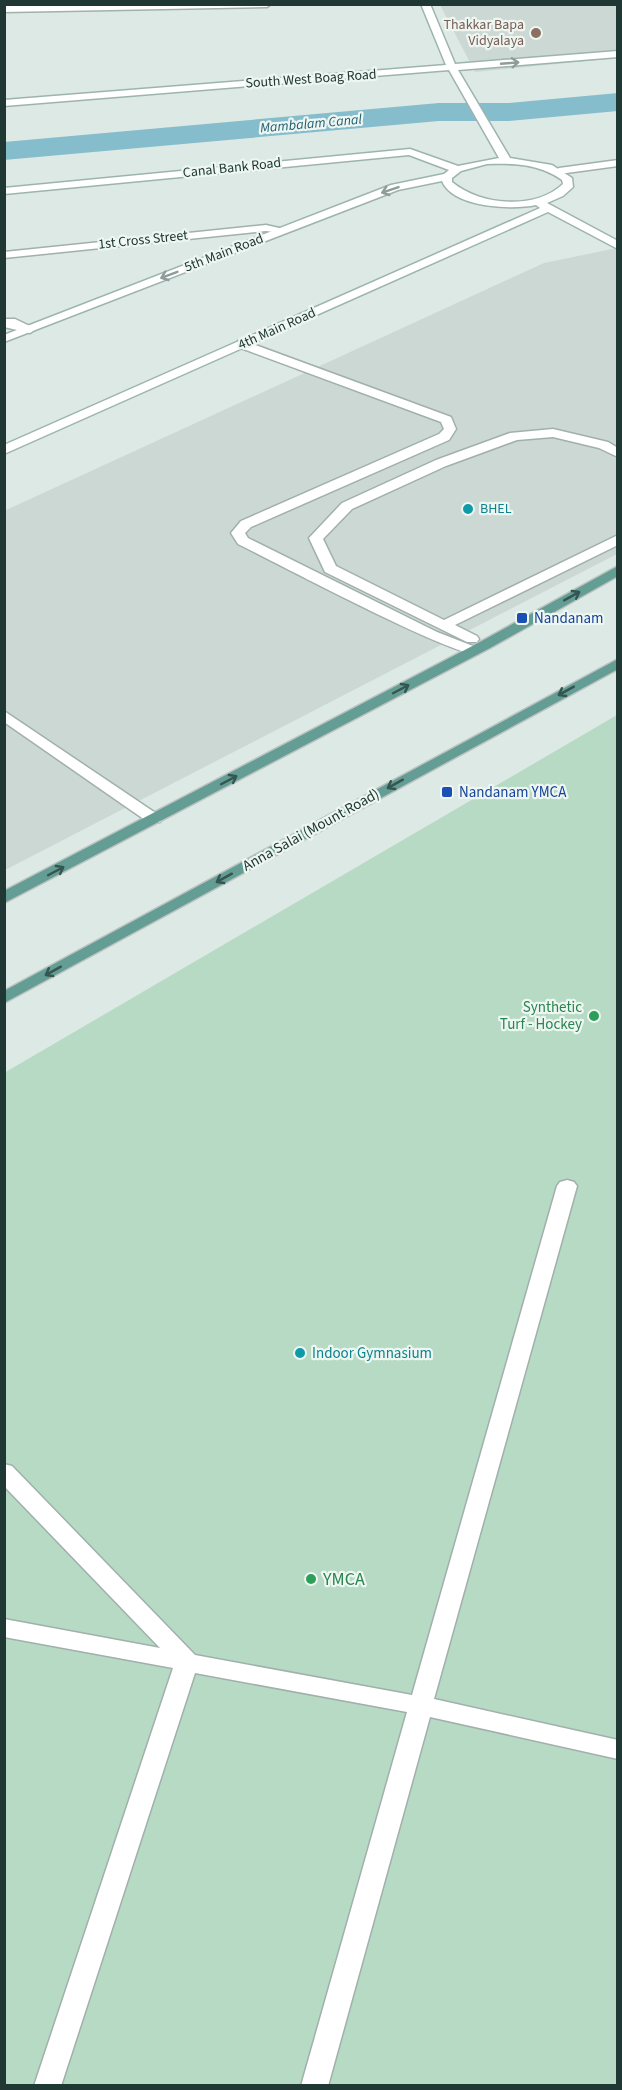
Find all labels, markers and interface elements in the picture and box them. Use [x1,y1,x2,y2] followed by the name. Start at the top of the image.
[443,15,524,51] place label: Thakkar Bapa Vidyalaya
[529,26,543,40] marker: Thakkar Bapa Vidyalaya
[500,57,520,68] one-way arrow
[245,64,377,94] street label: South West Boag Road
[259,110,363,138] water label: Mambalam Canal
[182,153,282,183] street label: Canal Bank Road
[381,185,400,196] one-way arrow
[97,225,189,255] street label: 1st Cross Street
[182,229,266,277] street label: 5th Main Road
[160,270,179,281] one-way arrow
[235,303,319,355] street label: 4th Main Road
[480,499,512,519] place label: BHEL
[461,502,475,516] marker: BHEL
[563,590,581,601] one-way arrow
[534,608,604,629] place label: Nandanam
[515,611,529,625] marker: Nandanam
[392,683,409,695] one-way arrow
[558,685,575,697] one-way arrow
[219,774,237,785] one-way arrow
[387,778,404,790] one-way arrow
[459,782,567,803] place label: Nandanam YMCA
[239,784,383,876] street label: Anna Salai (Mount Road)
[440,785,454,799] marker: Nandanam YMCA
[47,865,64,877] one-way arrow
[216,872,233,884] one-way arrow
[45,965,62,977] one-way arrow
[500,997,582,1035] place label: Synthetic Turf - Hockey
[587,1009,601,1023] marker: Synthetic Turf - Hockey
[312,1343,432,1364] place label: Indoor Gymnasium
[293,1346,307,1360] marker: Indoor Gymnasium
[322,1567,365,1592] place label: YMCA
[304,1572,318,1586] marker: YMCA

